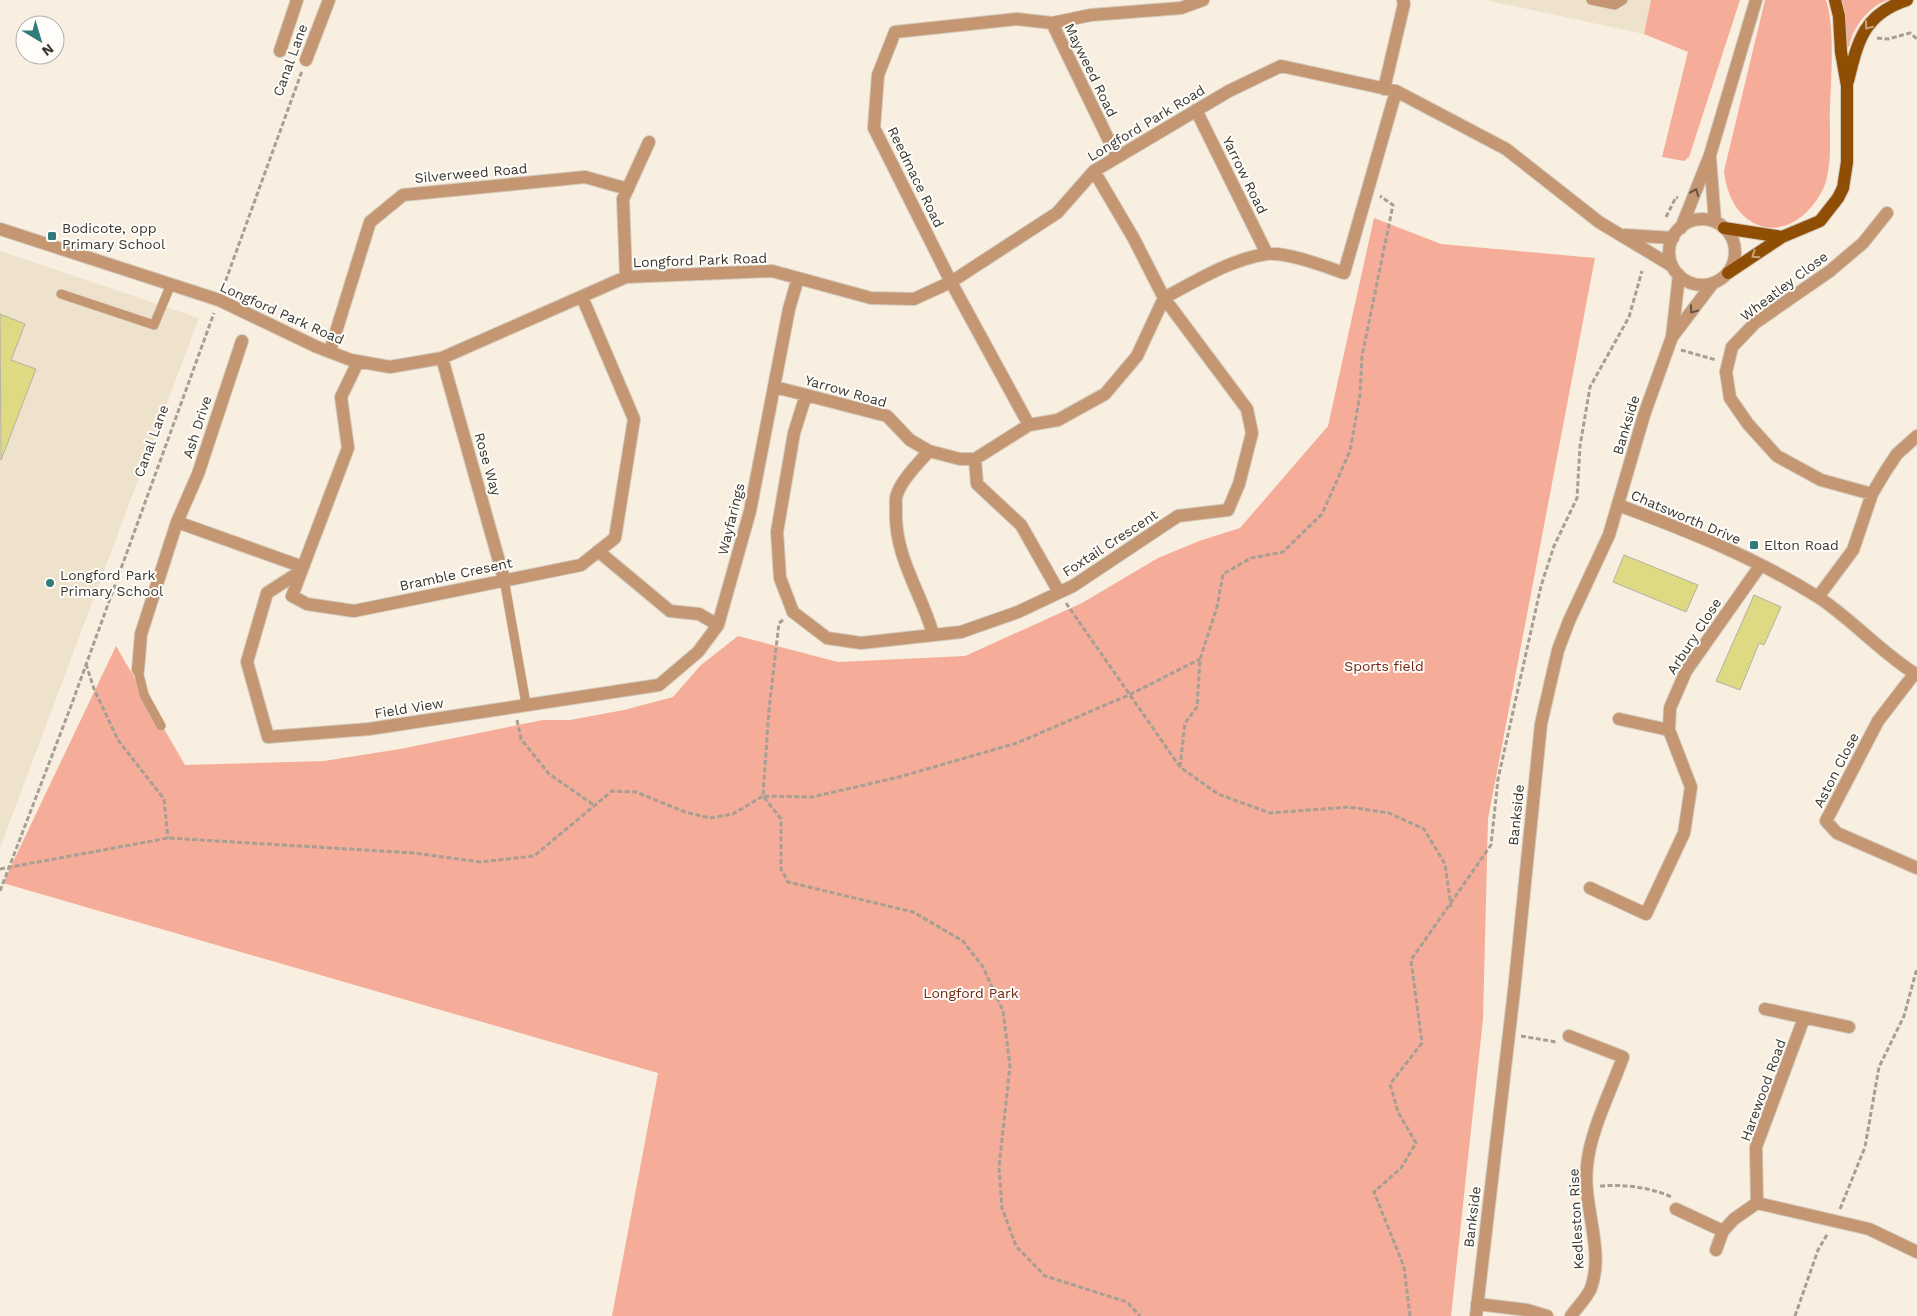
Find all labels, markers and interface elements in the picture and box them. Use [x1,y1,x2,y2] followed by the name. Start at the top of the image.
[15,15,65,65] north arrow
[1865,20,1873,29] one-way arrow
[1061,21,1121,119] street label: Mayweed Road
[270,22,310,98] street label: Canal Lane
[39,41,57,60] text: N
[1084,82,1208,164] street label: Longford Park Road
[885,124,947,230] street label: Reedmace Road
[1219,134,1271,216] street label: Yarrow Road
[414,160,528,186] street label: Silverweed Road
[1689,188,1699,197] one-way arrow
[62,220,166,252] place label: Bodicote, opp Primary School
[46,230,58,242] marker: Bodicote, opp Primary School
[1737,248,1831,324] street label: Wheatley Close
[1751,249,1761,258] one-way arrow
[633,250,767,270] street label: Longford Park Road
[217,278,347,348] street label: Longford Park Road
[1690,304,1698,313] one-way arrow
[803,372,889,410] street label: Yarrow Road
[1609,393,1643,457] street label: Bankside
[179,394,215,460] street label: Ash Drive
[131,403,171,479] street label: Canal Lane
[471,431,505,498] street label: Rose Way
[714,481,748,557] street label: Wayfarings
[1629,487,1743,547] street label: Chatsworth Drive
[1059,506,1161,580] street label: Foxtail Crescent
[1764,537,1839,553] place label: Elton Road
[1748,539,1760,551] marker: Elton Road
[398,554,514,594] street label: Bramble Cresent
[60,567,164,599] place label: Longford Park Primary School
[44,577,56,589] marker: Longford Park Primary School
[1663,595,1725,677] street label: Arbury Close
[1344,658,1424,674] park label: Sports field
[373,695,445,721] street label: Field View
[1810,730,1862,810] street label: Aston Close
[1505,784,1527,846] street label: Bankside
[923,985,1019,1001] park label: Longford Park
[1737,1037,1789,1143] street label: Harewood Road
[1565,1168,1587,1270] street label: Kedleston Rise
[1460,1186,1484,1248] street label: Bankside

